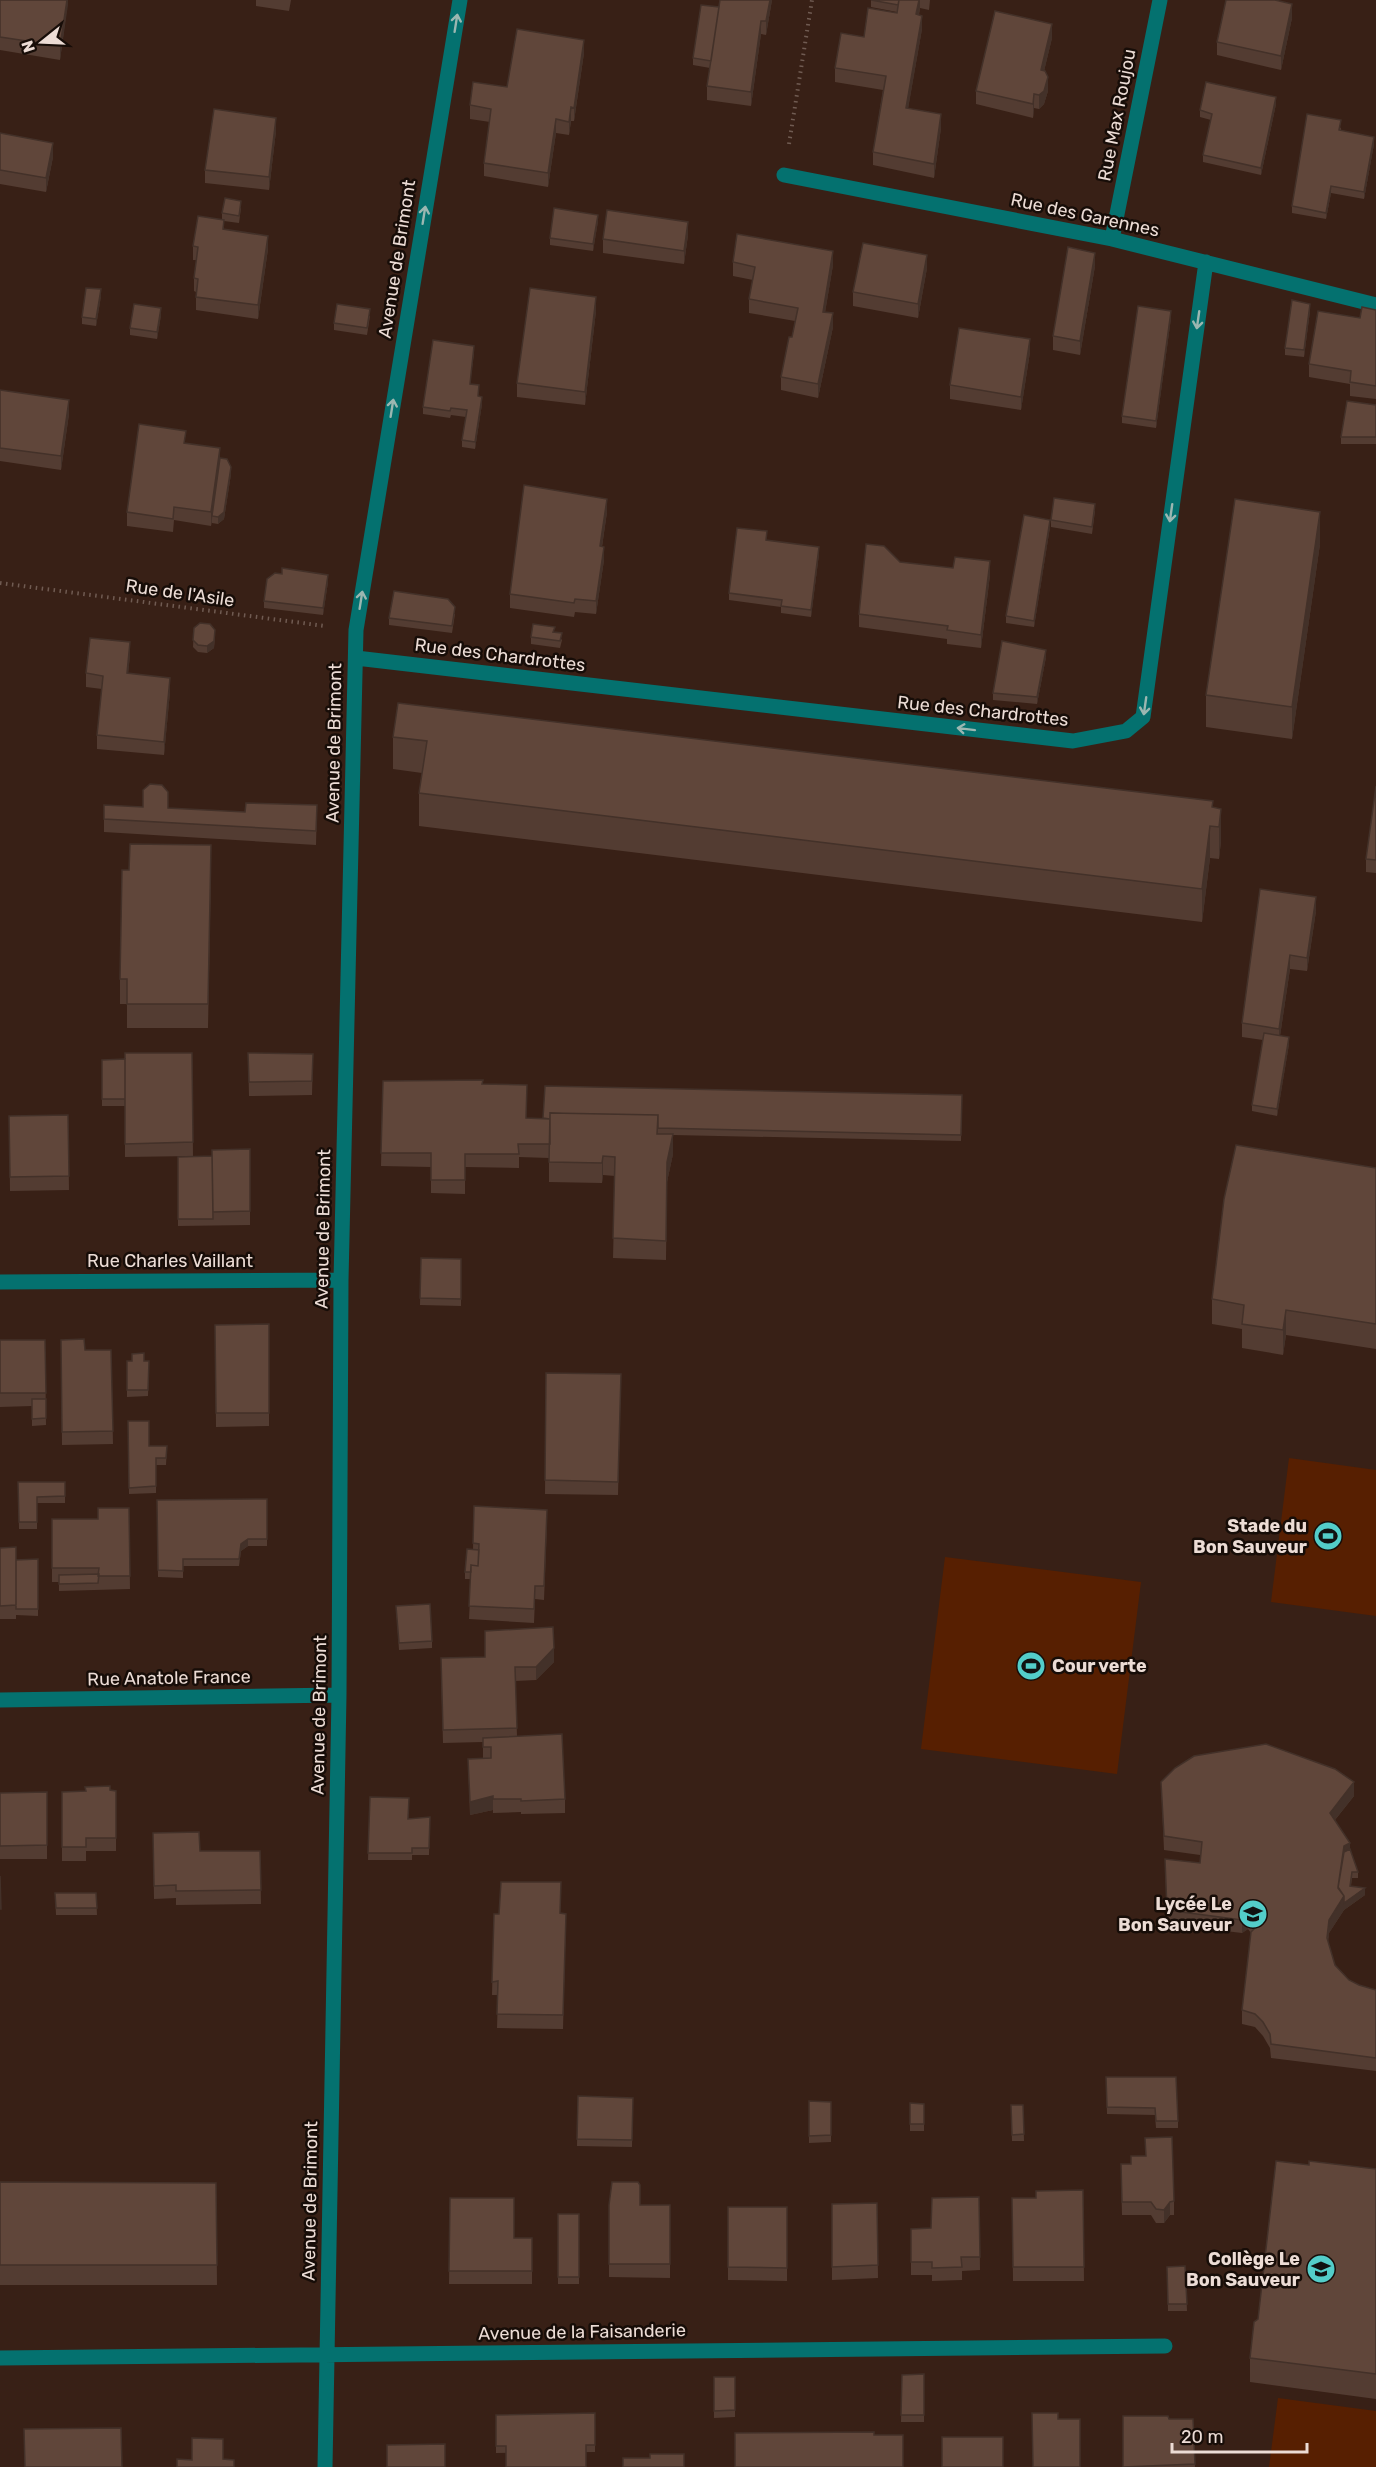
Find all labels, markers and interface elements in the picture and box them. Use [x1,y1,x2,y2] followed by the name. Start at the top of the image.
[12,12,72,72] north arrow
[451,13,462,33] one-way arrow
[17,38,39,55] text: N
[1093,47,1141,183] street label: Rue Max Roujou
[374,178,420,340] street label: Avenue de Brimont
[1009,188,1161,242] street label: Rue des Garennes
[419,206,430,226] one-way arrow
[1192,309,1203,329] one-way arrow
[387,398,398,418] one-way arrow
[1166,502,1177,522] one-way arrow
[124,574,236,612] street label: Rue de l'Asile
[355,591,366,610] one-way arrow
[413,634,587,676] street label: Rue des Chardrottes
[322,663,346,823] street label: Avenue de Brimont
[896,691,1070,731] street label: Rue des Chardrottes
[1139,696,1150,715] one-way arrow
[956,723,976,734] one-way arrow
[311,1149,335,1309] street label: Avenue de Brimont
[87,1250,253,1272] street label: Rue Charles Vaillant
[1193,1515,1307,1558] place label: Stade du Bon Sauveur
[1312,1520,1344,1552] sports icon: Stade du Bon Sauveur
[307,1635,331,1795] street label: Avenue de Brimont
[1015,1650,1047,1682] sports icon: Cour verte
[1052,1655,1147,1677] place label: Cour verte
[87,1666,251,1690] street label: Rue Anatole France
[1118,1893,1232,1936] place label: Lycée Le Bon Sauveur
[1237,1898,1269,1930] school or university icon: Lycée Le Bon Sauveur
[298,2121,322,2281] street label: Avenue de Brimont
[1186,2248,1300,2291] place label: Collège Le Bon Sauveur
[1305,2253,1337,2285] school or university icon: Collège Le Bon Sauveur
[478,2319,686,2345] street label: Avenue de la Faisanderie
[1172,2416,1307,2454] scale bar
[1181,2426,1223,2448] text: 20 m

